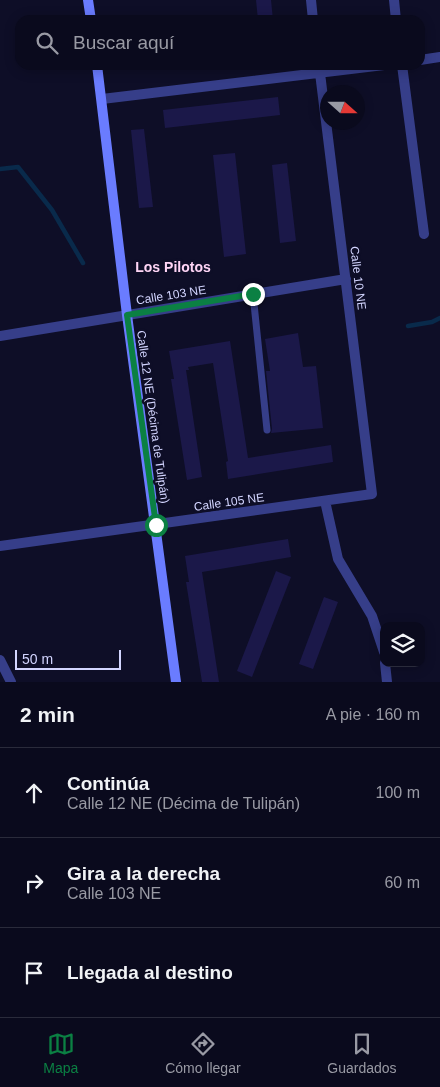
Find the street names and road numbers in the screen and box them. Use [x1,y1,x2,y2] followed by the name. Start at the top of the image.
[347,245,369,311] street label: Calle 10 NE
[135,283,207,307] street label: Calle 103 NE
[134,330,172,504] street label: Calle 12 NE (Décima de Tulipán)
[193,490,265,514] street label: Calle 105 NE

